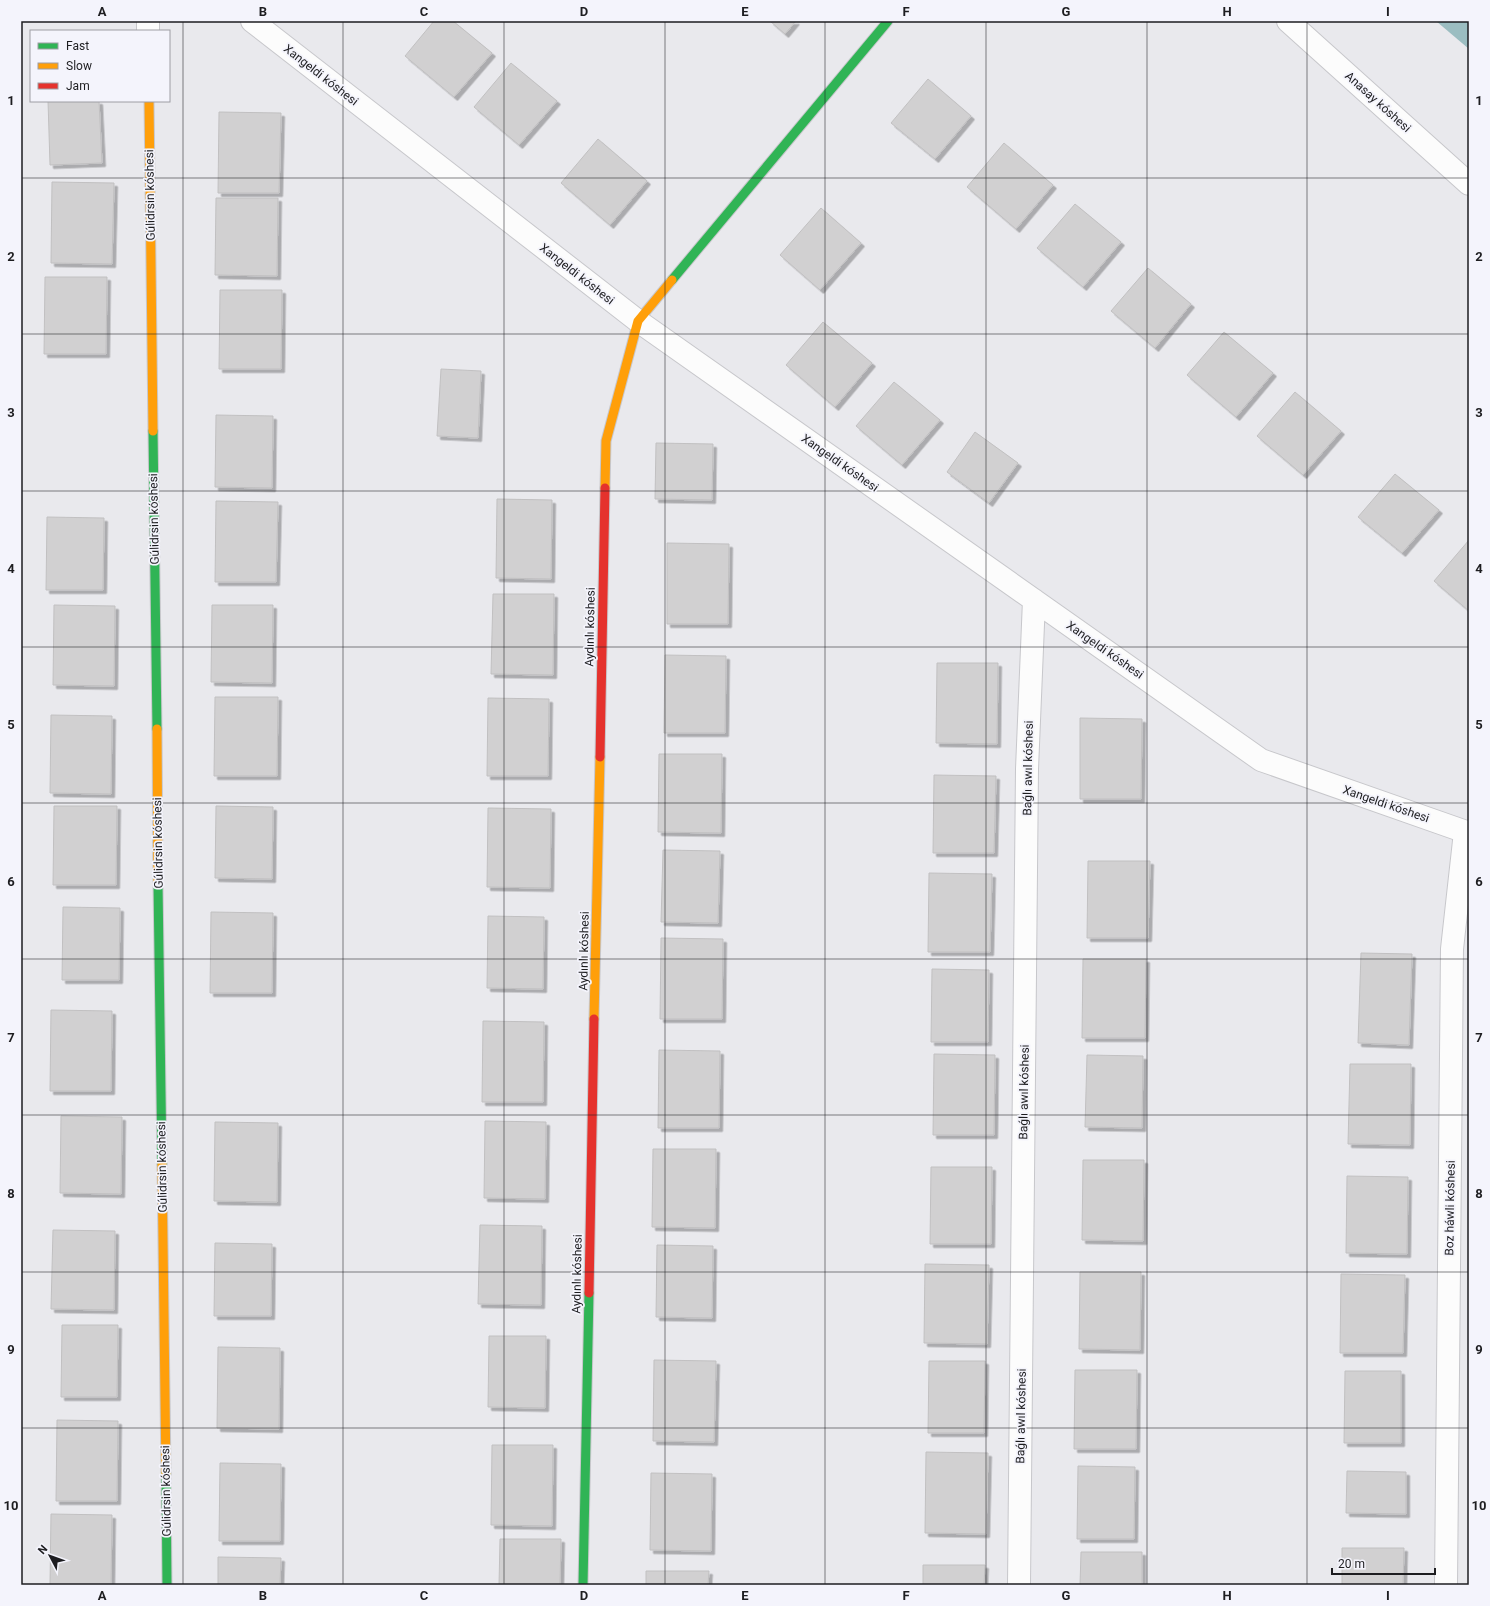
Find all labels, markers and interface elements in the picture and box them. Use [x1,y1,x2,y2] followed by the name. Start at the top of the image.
[98,4,107,19] text: A
[259,4,267,19] text: B
[420,4,429,19] text: C
[580,4,588,19] text: D
[741,4,749,19] text: E
[902,4,910,19] text: F
[1062,4,1071,19] text: G
[1222,4,1232,19] text: H
[1386,4,1390,19] text: I
[30,30,170,102] legend
[66,39,89,53] text: Fast
[281,42,361,108] street label: Xangeldi kóshesi
[66,59,92,73] text: Slow
[1342,69,1414,135] street label: Anasay kóshesi
[66,79,90,93] text: Jam
[7,93,15,108] text: 1
[1475,93,1483,108] text: 1
[142,149,158,241] street label: Gúlidrsin kóshesi
[537,241,617,307] street label: Xangeldi kóshesi
[7,249,15,264] text: 2
[1475,249,1483,264] text: 2
[7,405,15,420] text: 3
[1475,405,1483,420] text: 3
[799,431,881,495] street label: Xangeldi kóshesi
[146,473,162,565] street label: Gúlidrsin kóshesi
[7,561,15,576] text: 4
[1475,561,1483,576] text: 4
[582,587,598,667] street label: Aydınlı kóshesi
[1064,618,1146,682] street label: Xangeldi kóshesi
[7,717,15,732] text: 5
[1475,717,1483,732] text: 5
[1020,720,1036,816] street label: Baǵlı awıl kóshesi
[1341,783,1431,825] street label: Xangeldi kóshesi
[150,797,166,889] street label: Gúlidrsin kóshesi
[7,874,15,889] text: 6
[1475,874,1483,889] text: 6
[576,911,592,991] street label: Aydınlı kóshesi
[7,1030,15,1045] text: 7
[1475,1030,1483,1045] text: 7
[1016,1044,1032,1140] street label: Baǵlı awıl kóshesi
[154,1121,170,1213] street label: Gúlidrsin kóshesi
[1442,1160,1458,1256] street label: Boz háwli kóshesi
[7,1186,15,1201] text: 8
[1475,1186,1483,1201] text: 8
[569,1234,585,1314] street label: Aydınlı kóshesi
[7,1342,15,1357] text: 9
[1475,1342,1483,1357] text: 9
[1013,1368,1029,1464] street label: Baǵlı awıl kóshesi
[158,1445,174,1537] street label: Gúlidrsin kóshesi
[4,1498,18,1513] text: 10
[1472,1498,1486,1513] text: 10
[30,1536,70,1576] north arrow
[35,1542,50,1557] text: N
[1332,1550,1435,1576] scale bar
[1338,1557,1365,1571] text: 20 m
[98,1588,107,1603] text: A
[259,1588,267,1603] text: B
[420,1588,429,1603] text: C
[580,1588,588,1603] text: D
[741,1588,749,1603] text: E
[902,1588,910,1603] text: F
[1062,1588,1071,1603] text: G
[1222,1588,1232,1603] text: H
[1386,1588,1390,1603] text: I

